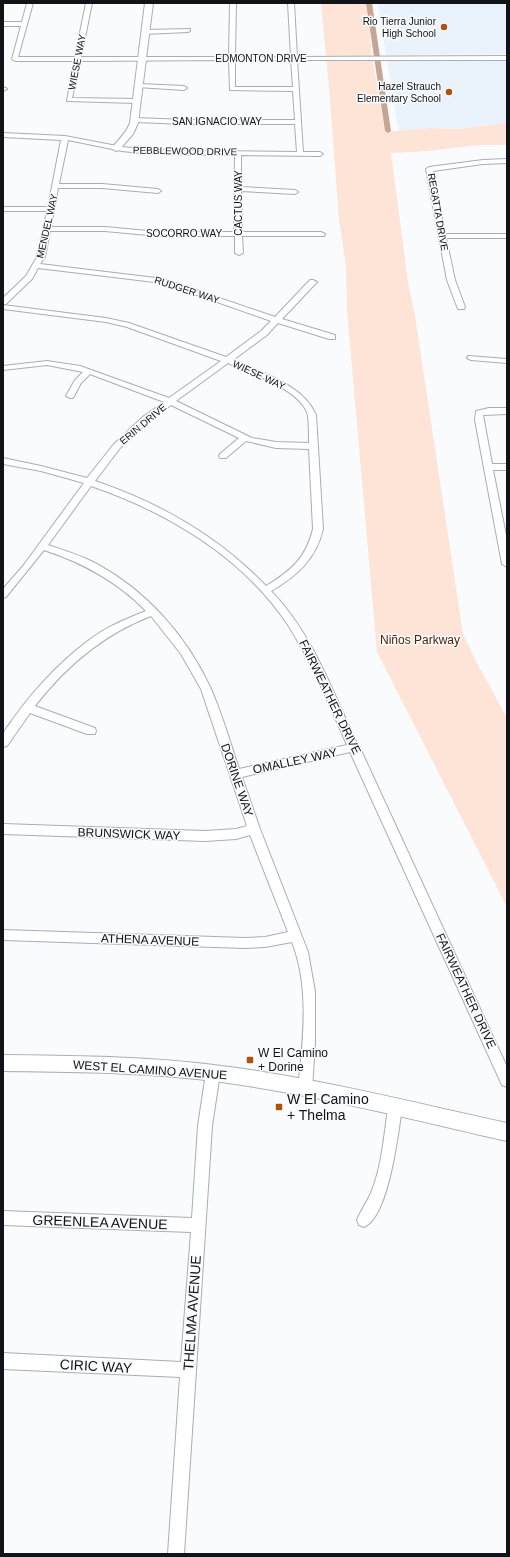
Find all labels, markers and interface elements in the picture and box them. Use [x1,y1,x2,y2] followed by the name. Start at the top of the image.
[363,16,437,39] place label: Rio Tierra Junior High School
[439,22,449,32] marker: Rio Tierra Junior High School
[66,33,88,91] street label: WIESE WAY
[215,53,307,64] street label: EDMONTON DRIVE
[357,81,441,104] place label: Hazel Strauch Elementary School
[444,87,454,97] marker: Hazel Strauch Elementary School
[172,116,262,127] street label: SAN IGNACIO WAY
[133,145,238,157] street label: PEBBLEWOOD DRIVE
[233,170,244,236] street label: CACTUS WAY
[426,172,450,252] street label: REGATTA DRIVE
[34,192,60,259] street label: MENDEL WAY
[146,228,222,239] street label: SOCORRO WAY
[153,274,221,306] street label: RUDGER WAY
[231,358,287,392] street label: WIESE WAY
[118,401,169,447] street label: ERIN DRIVE
[380,633,460,647] park label: Niños Parkway
[296,637,364,757] street label: FAIRWEATHER DRIVE
[218,742,256,818] street label: DORINE WAY
[252,745,338,777] street label: OMALLEY WAY
[77,825,181,843] street label: BRUNSWICK WAY
[101,931,199,949] street label: ATHENA AVENUE
[433,931,499,1051] street label: FAIRWEATHER DRIVE
[258,1046,328,1074] place label: W El Camino + Dorine
[245,1055,255,1065] marker: W El Camino + Dorine
[72,1058,228,1082] street label: WEST EL CAMINO AVENUE
[287,1091,369,1123] place label: W El Camino + Thelma
[274,1102,284,1112] marker: W El Camino + Thelma
[32,1212,168,1232] street label: GREENLEA AVENUE
[180,1255,204,1371] street label: THELMA AVENUE
[59,1356,133,1376] street label: CIRIC WAY

